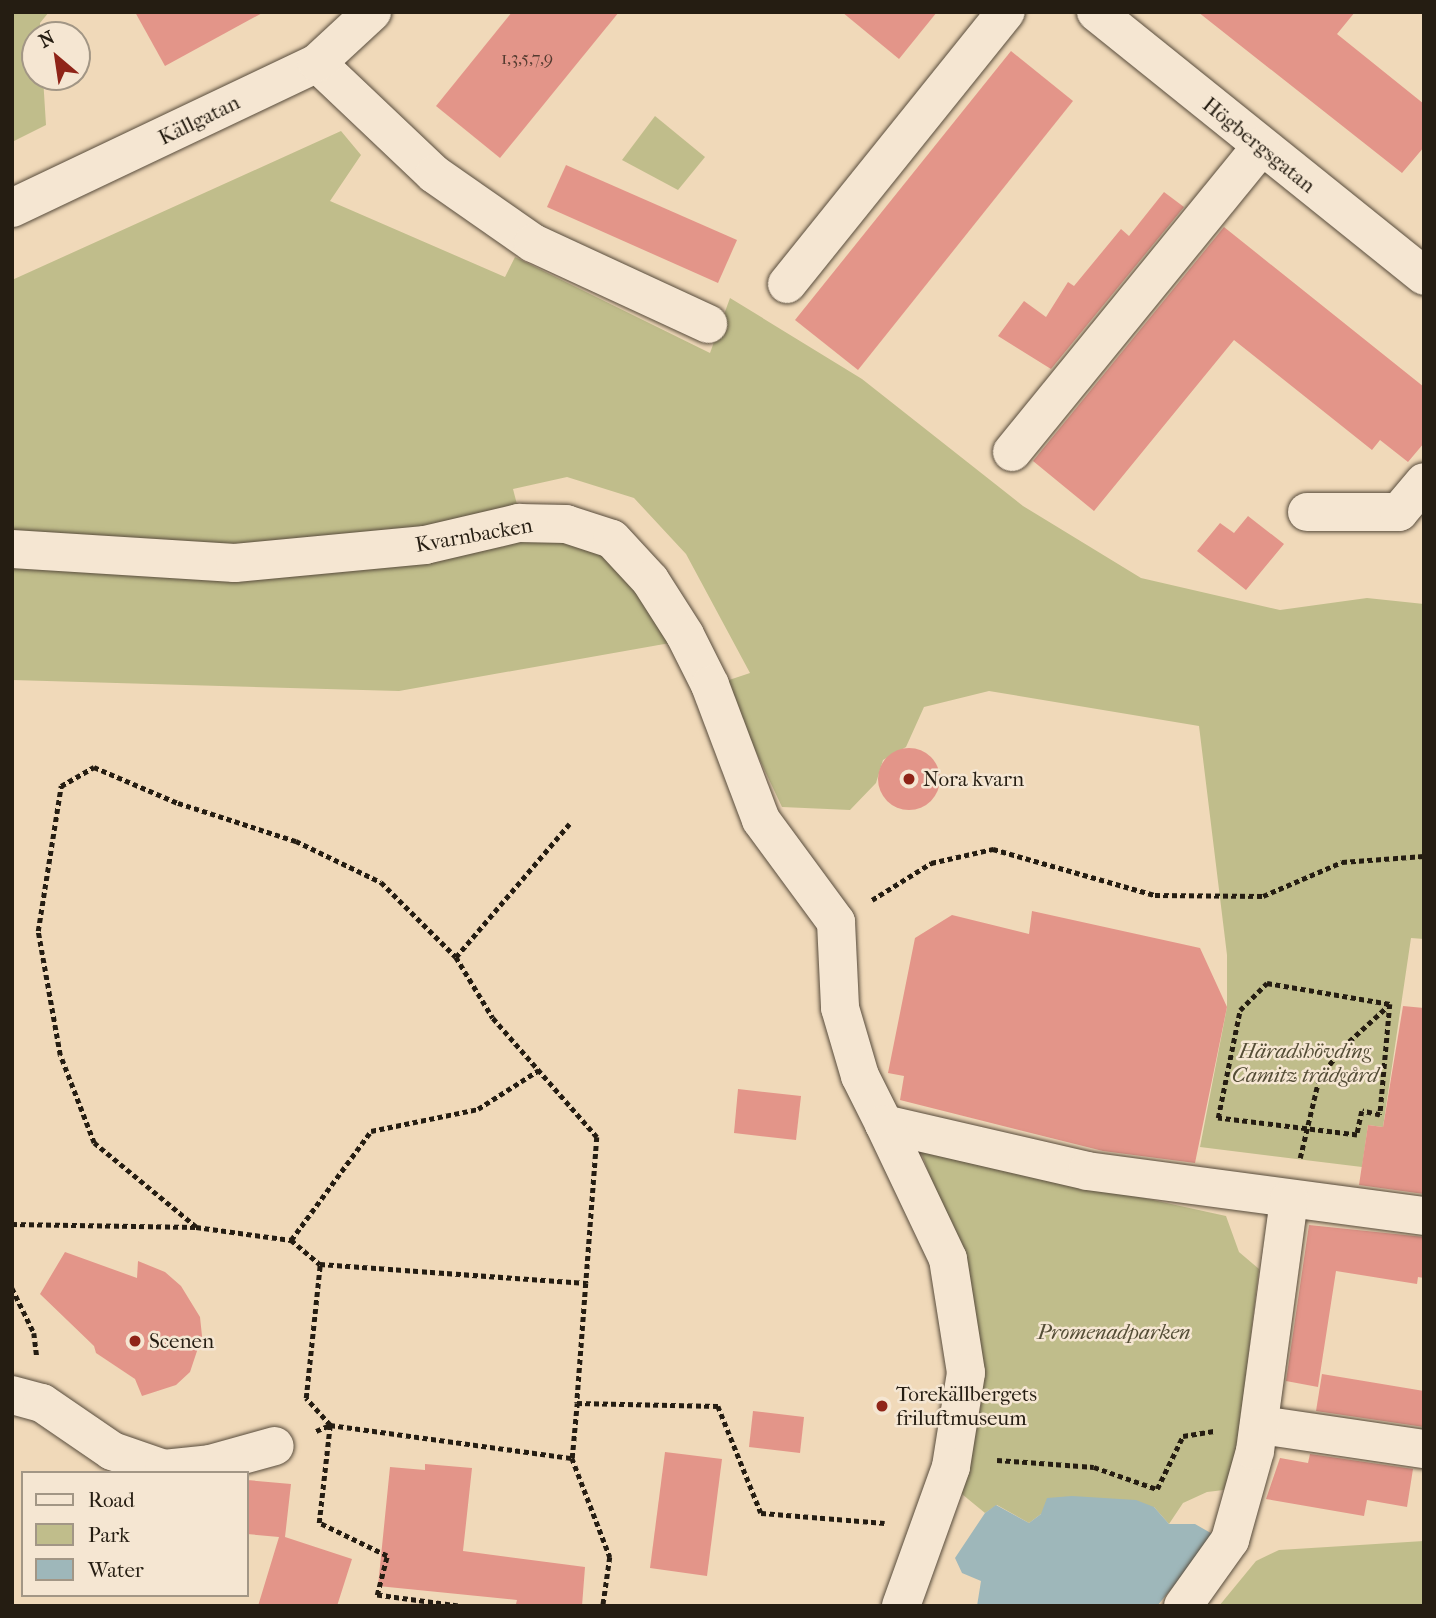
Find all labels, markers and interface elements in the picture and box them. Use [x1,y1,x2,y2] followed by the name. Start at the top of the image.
[21,21,91,91] north arrow
[35,26,58,53] text: N
[501,48,553,70] house number: 1,3,5,7,9
[154,90,244,150] street label: Källgatan
[1198,92,1320,198] street label: Högbergsgatan
[413,512,535,558] street label: Kvarnbacken
[923,766,1024,792] place label: Nora kvarn
[901,771,917,787] marker: Nora kvarn
[1232,1038,1378,1088] park label: Häradshövding Camitz trädgård
[1037,1319,1191,1345] park label: Promenadparken
[149,1328,214,1354] place label: Scenen
[127,1333,143,1349] marker: Scenen
[896,1381,1037,1431] place label: Torekällbergets friluftmuseum
[874,1398,890,1414] marker: Torekällbergets friluftmuseum
[21,1471,248,1597] legend
[88,1488,135,1512] text: Road
[88,1523,130,1547] text: Park
[88,1558,144,1582] text: Water

